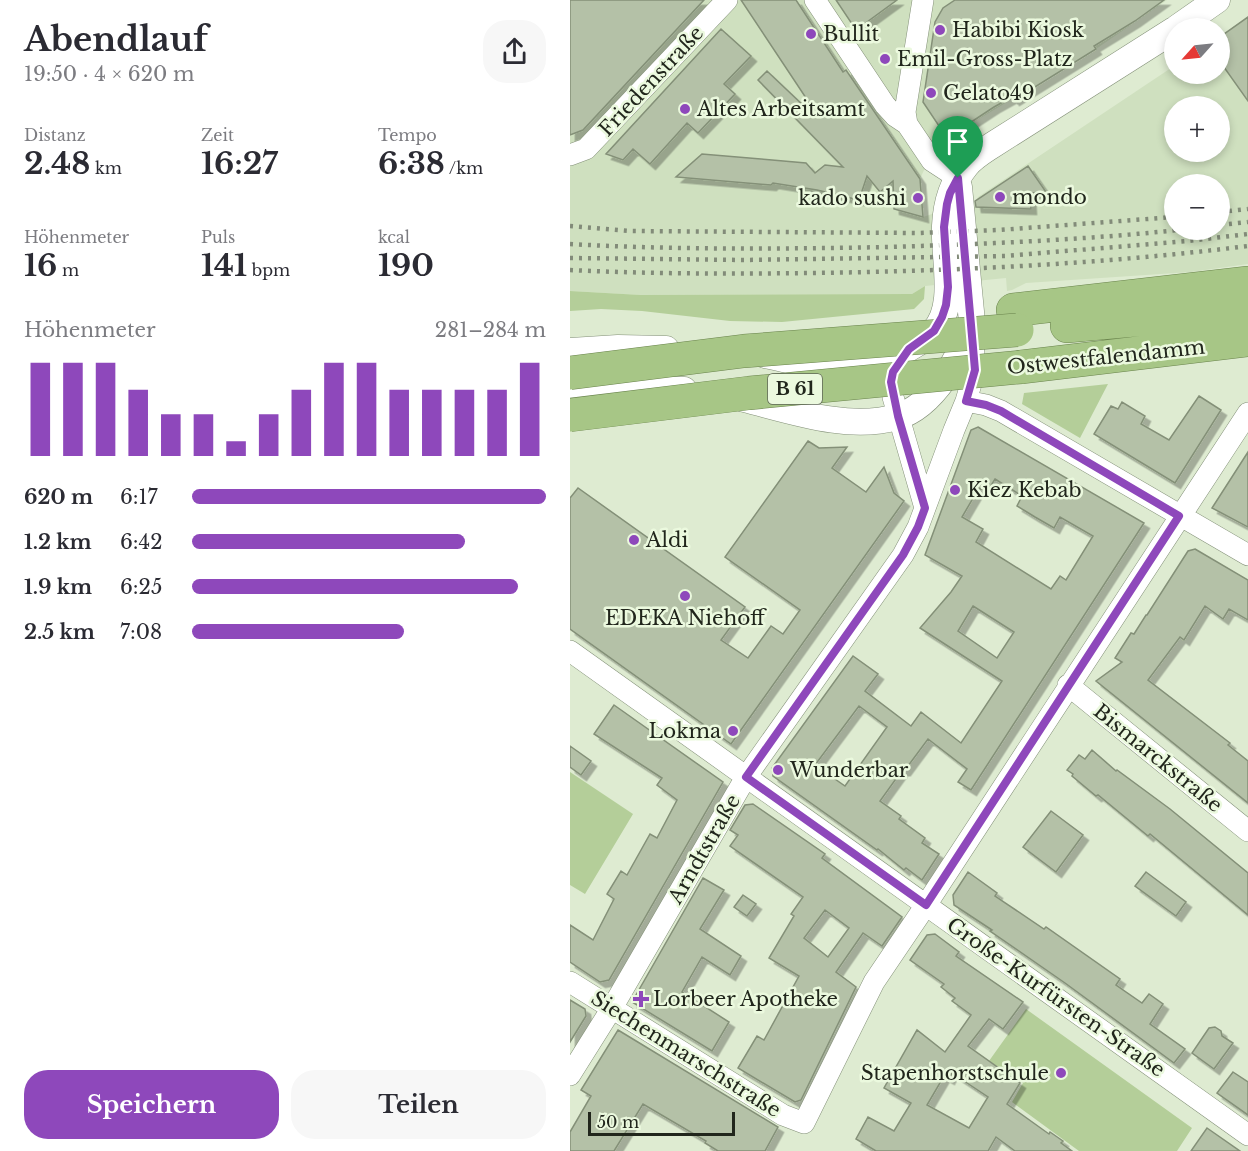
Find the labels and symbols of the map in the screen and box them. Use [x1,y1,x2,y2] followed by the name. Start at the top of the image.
[952,18,1085,42] place label: Habibi Kiosk
[1164,18,1230,84] north arrow
[594,21,708,141] street label: Friedenstraße
[823,22,879,46] place label: Bullit
[933,23,947,37] marker: Habibi Kiosk
[804,27,818,41] marker: Bullit
[897,47,1073,71] place label: Emil-Gross-Platz
[878,52,892,66] marker: Emil-Gross-Platz
[943,81,1035,105] place label: Gelato49
[924,86,938,100] marker: Gelato49
[696,97,865,121] place label: Altes Arbeitsamt
[678,102,692,116] marker: Altes Arbeitsamt
[932,116,983,178] pin
[1012,185,1087,209] place label: mondo
[798,186,906,210] place label: kado sushi
[993,190,1007,204] marker: mondo
[911,191,925,205] marker: kado sushi
[1006,335,1207,379] street label: Ostwestfalendamm
[768,374,822,404] road number: B 61
[967,478,1082,502] place label: Kiez Kebab
[948,483,962,497] marker: Kiez Kebab
[645,528,688,552] place label: Aldi
[627,533,641,547] marker: Aldi
[678,589,692,603] marker: EDEKA Niehoff
[605,606,767,630] place label: EDEKA Niehoff
[1089,699,1227,817] street label: Bismarckstraße
[649,719,722,743] place label: Lokma
[726,724,740,738] marker: Lokma
[789,758,909,782] place label: Wunderbar
[771,763,785,777] marker: Wunderbar
[663,790,745,909] street label: Arndtstraße
[942,912,1170,1082] street label: Große-Kurfürsten-Straße
[587,986,785,1122] street label: Siechenmarschstraße
[653,987,838,1011] place label: Lorbeer Apotheke
[634,992,648,1006] marker: Lorbeer Apotheke
[861,1061,1049,1085] place label: Stapenhorstschule
[1054,1066,1068,1080] marker: Stapenhorstschule
[588,1109,735,1136] scale bar

